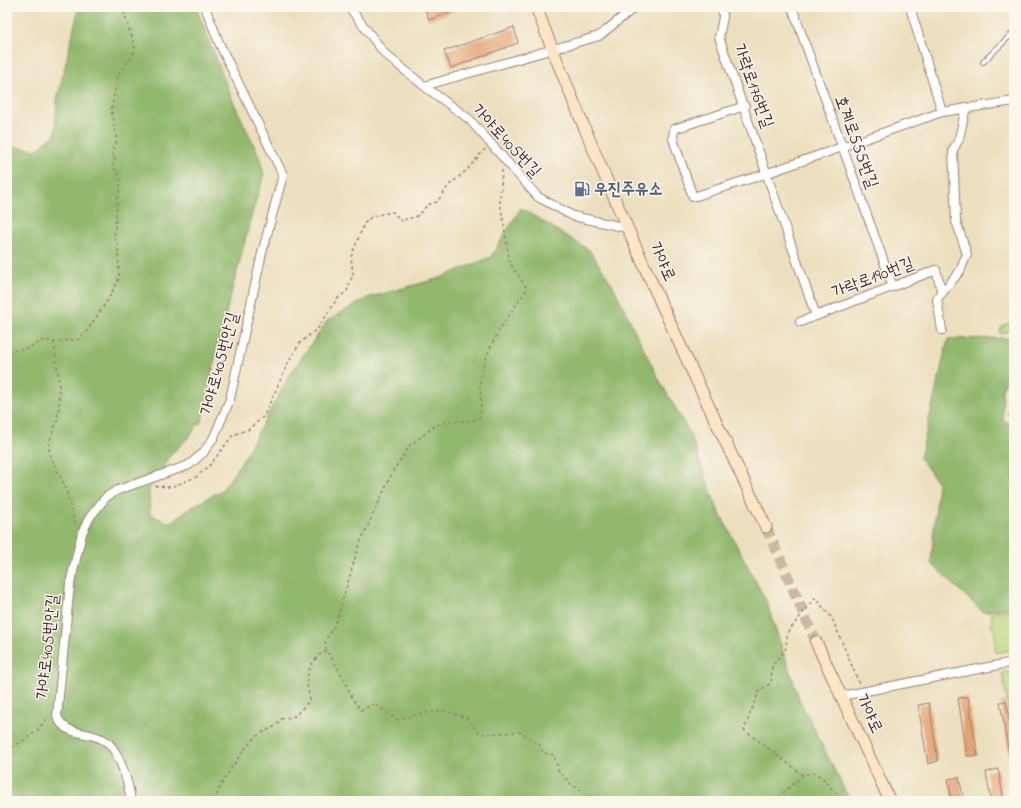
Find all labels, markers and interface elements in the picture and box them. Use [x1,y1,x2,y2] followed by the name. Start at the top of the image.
[726,40,780,132] street label: 가락로176번길
[828,92,885,192] street label: 호계로555번길
[465,99,547,184] street label: 가야로405번길
[594,177,663,202] place label: 우진주유소
[573,180,591,198] fuel station icon: 우진주유소
[642,238,682,286] street label: 가야로
[828,251,918,305] street label: 가락로190번길
[194,309,246,419] street label: 가야로405번안길
[30,593,66,701] street label: 가야로405번안길
[849,690,889,738] street label: 가야로

